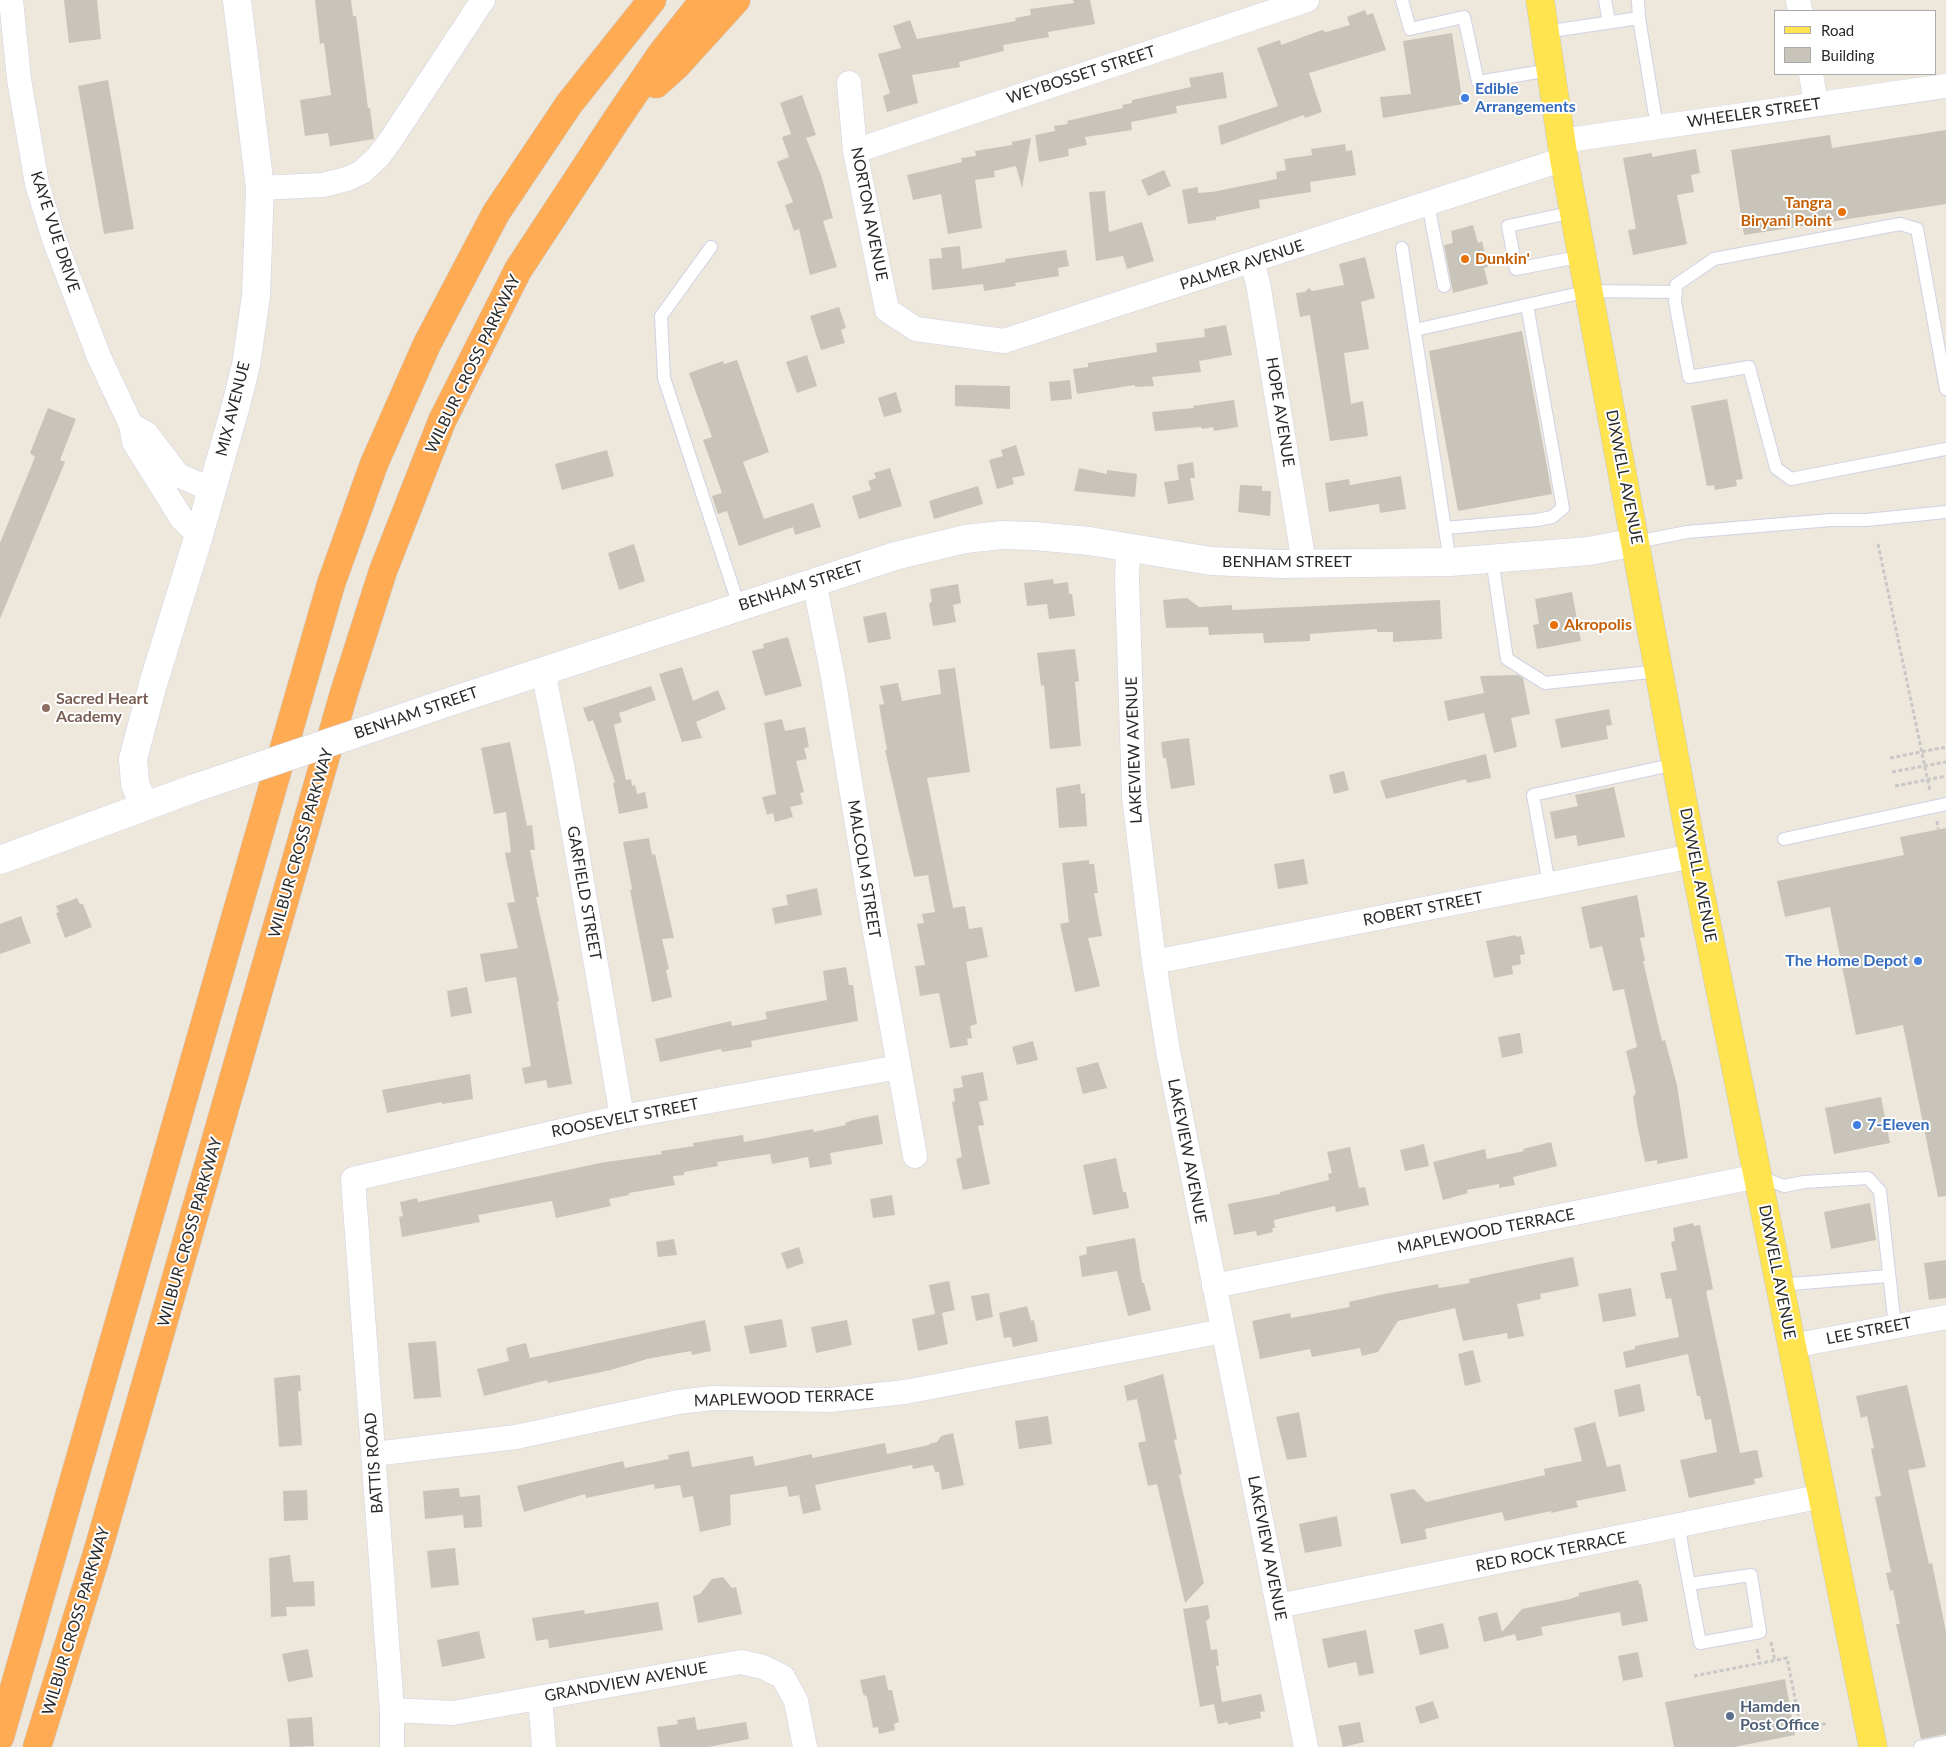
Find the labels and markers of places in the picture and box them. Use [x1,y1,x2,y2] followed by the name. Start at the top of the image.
[1475,79,1576,117] place label: Edible Arrangements
[1459,92,1471,104] marker: Edible Arrangements
[1741,193,1832,231] place label: Tangra Biryani Point
[1836,206,1848,218] marker: Tangra Biryani Point
[1475,249,1530,269] place label: Dunkin'
[1459,253,1471,265] marker: Dunkin'
[1564,615,1632,635] place label: Akropolis
[1548,619,1560,631] marker: Akropolis
[56,689,148,727] place label: Sacred Heart Academy
[40,702,52,714] marker: Sacred Heart Academy
[1785,951,1908,971] place label: The Home Depot
[1912,955,1924,967] marker: The Home Depot
[1867,1115,1929,1135] place label: 7-Eleven
[1851,1119,1863,1131] marker: 7-Eleven
[1740,1697,1819,1735] place label: Hamden Post Office
[1724,1710,1736,1722] marker: Hamden Post Office

